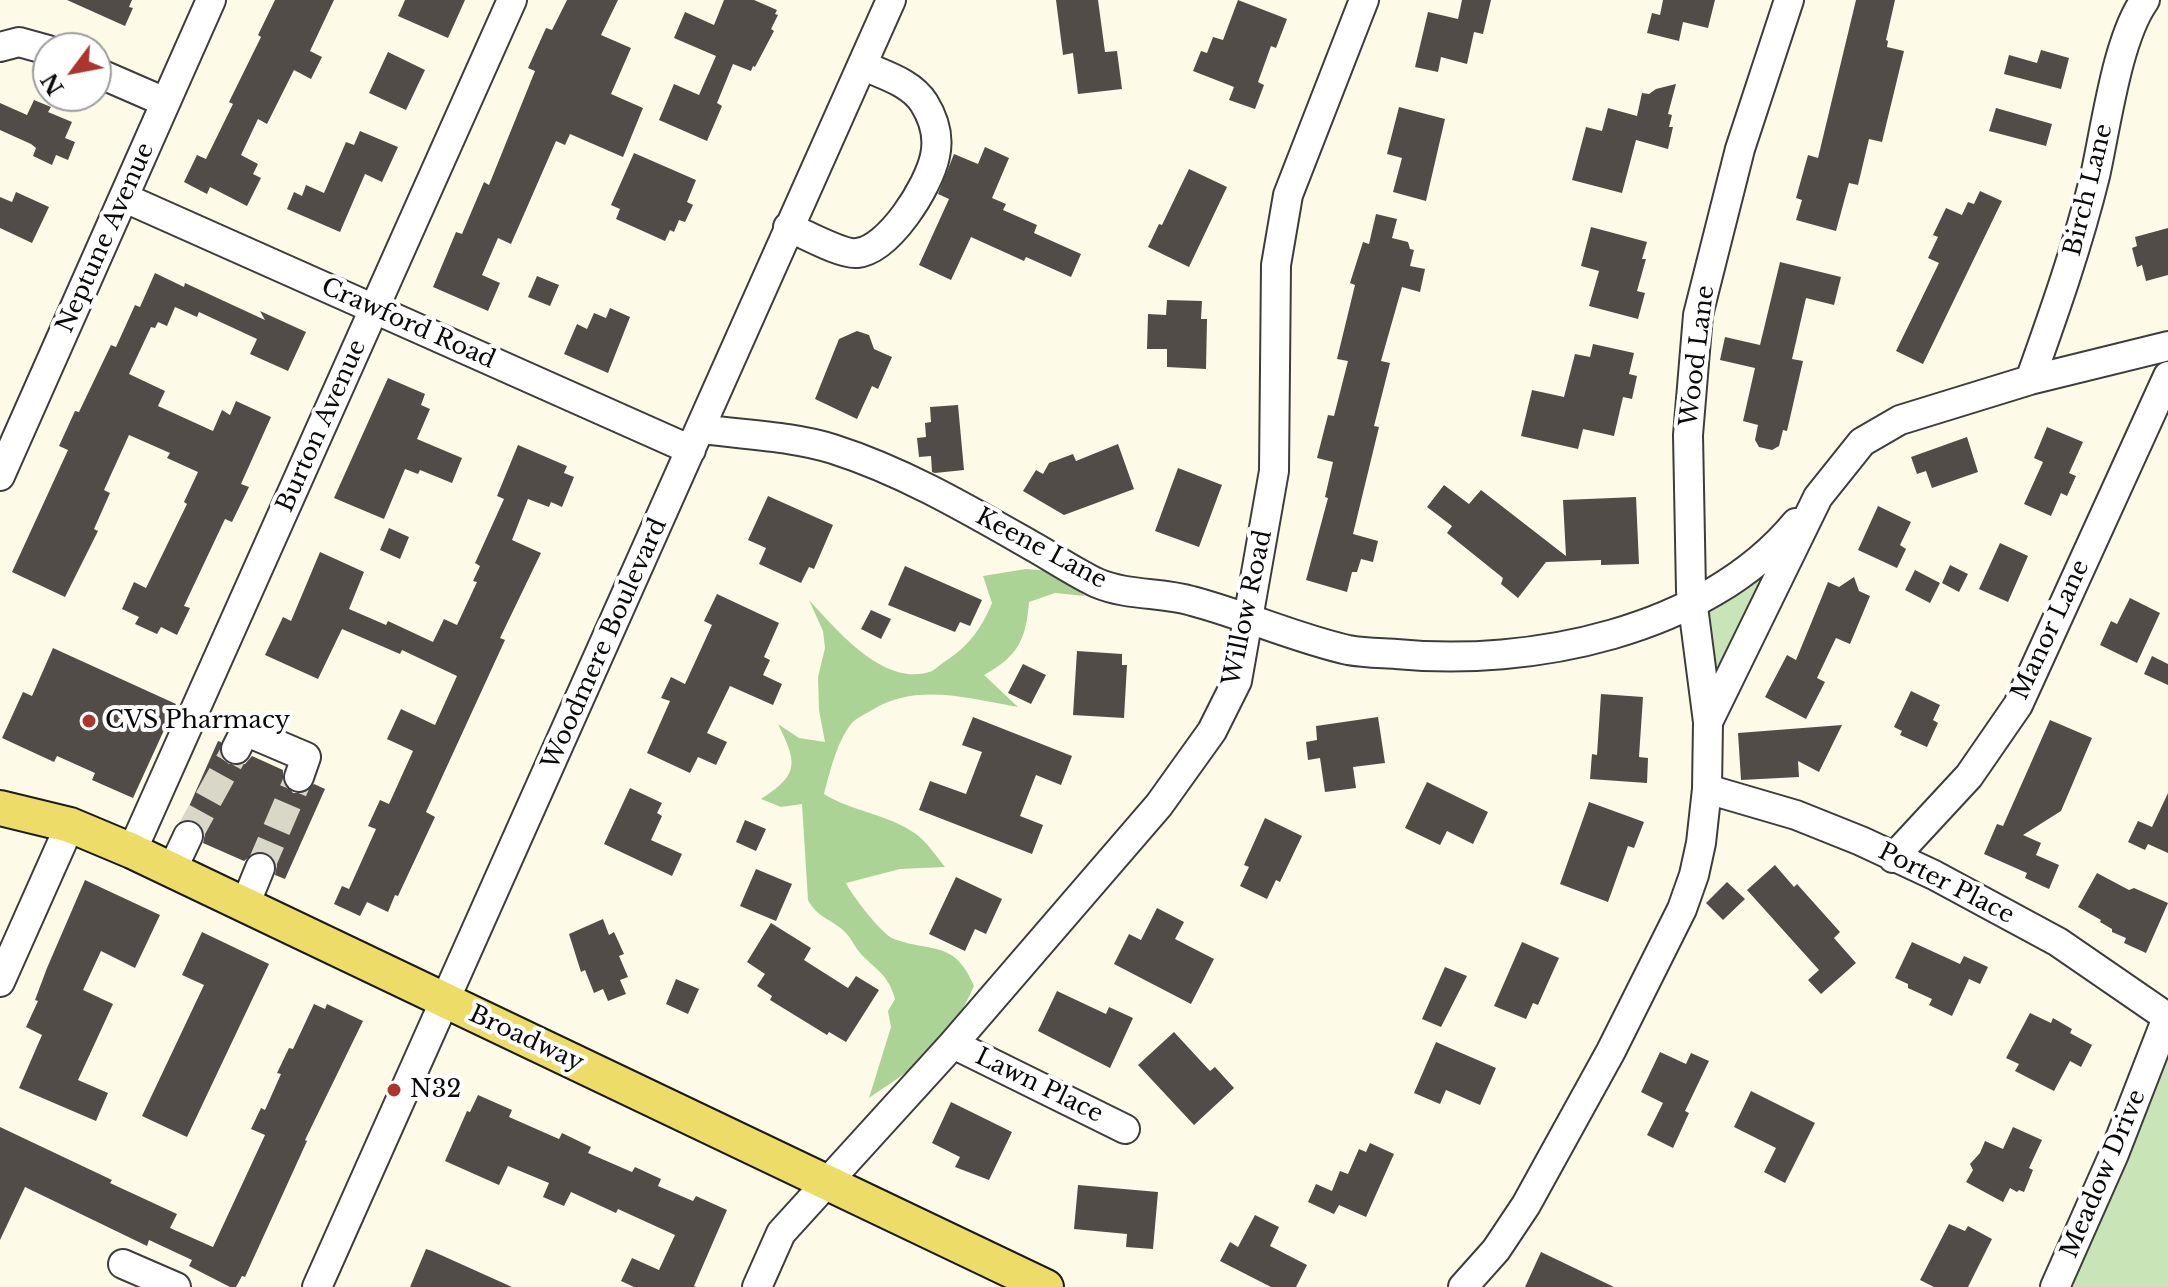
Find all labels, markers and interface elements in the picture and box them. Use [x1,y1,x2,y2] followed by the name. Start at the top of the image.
[32,32,112,112] north arrow
[36,68,70,100] text: N
[2059,121,2119,259] street label: Birch Lane
[51,139,161,337] street label: Neptune Avenue
[317,273,499,375] street label: Crawford Road
[1675,284,1721,428] street label: Wood Lane
[271,335,373,517] street label: Burton Avenue
[971,503,1111,595] street label: Keene Lane
[537,514,673,774] street label: Woodmere Boulevard
[1217,528,1279,688] street label: Willow Road
[2006,555,2096,705] street label: Manor Lane
[105,707,290,735] place label: CVS Pharmacy
[80,712,98,730] marker: CVS Pharmacy
[1873,838,2019,930] street label: Porter Place
[464,1000,588,1078] street label: Broadway
[971,1043,1107,1129] street label: Lawn Place
[410,1076,461,1104] place label: N32
[385,1081,403,1099] marker: N32
[2056,1086,2152,1262] street label: Meadow Drive

